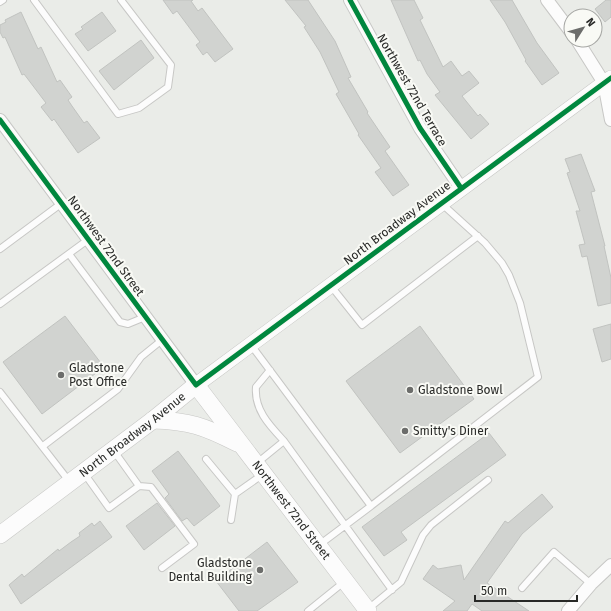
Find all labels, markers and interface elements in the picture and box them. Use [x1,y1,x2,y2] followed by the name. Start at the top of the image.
[563,8,603,48] north arrow
[583,15,598,29] text: N
[374,31,450,149] street label: Northwest 72nd Terrace
[341,178,453,268] street label: North Broadway Avenue
[65,193,147,299] street label: Northwest 72nd Street
[69,361,127,389] place label: Gladstone Post Office
[56,370,66,380] marker: Gladstone Post Office
[418,383,503,397] place label: Gladstone Bowl
[405,385,415,395] marker: Gladstone Bowl
[76,389,188,480] street label: North Broadway Avenue
[413,424,489,438] place label: Smitty's Diner
[400,426,410,436] marker: Smitty's Diner
[249,458,334,563] street label: Northwest 72nd Street
[168,556,253,584] place label: Gladstone Dental Building
[255,565,265,575] marker: Gladstone Dental Building
[475,577,577,603] scale bar
[481,584,507,598] text: 50 m

